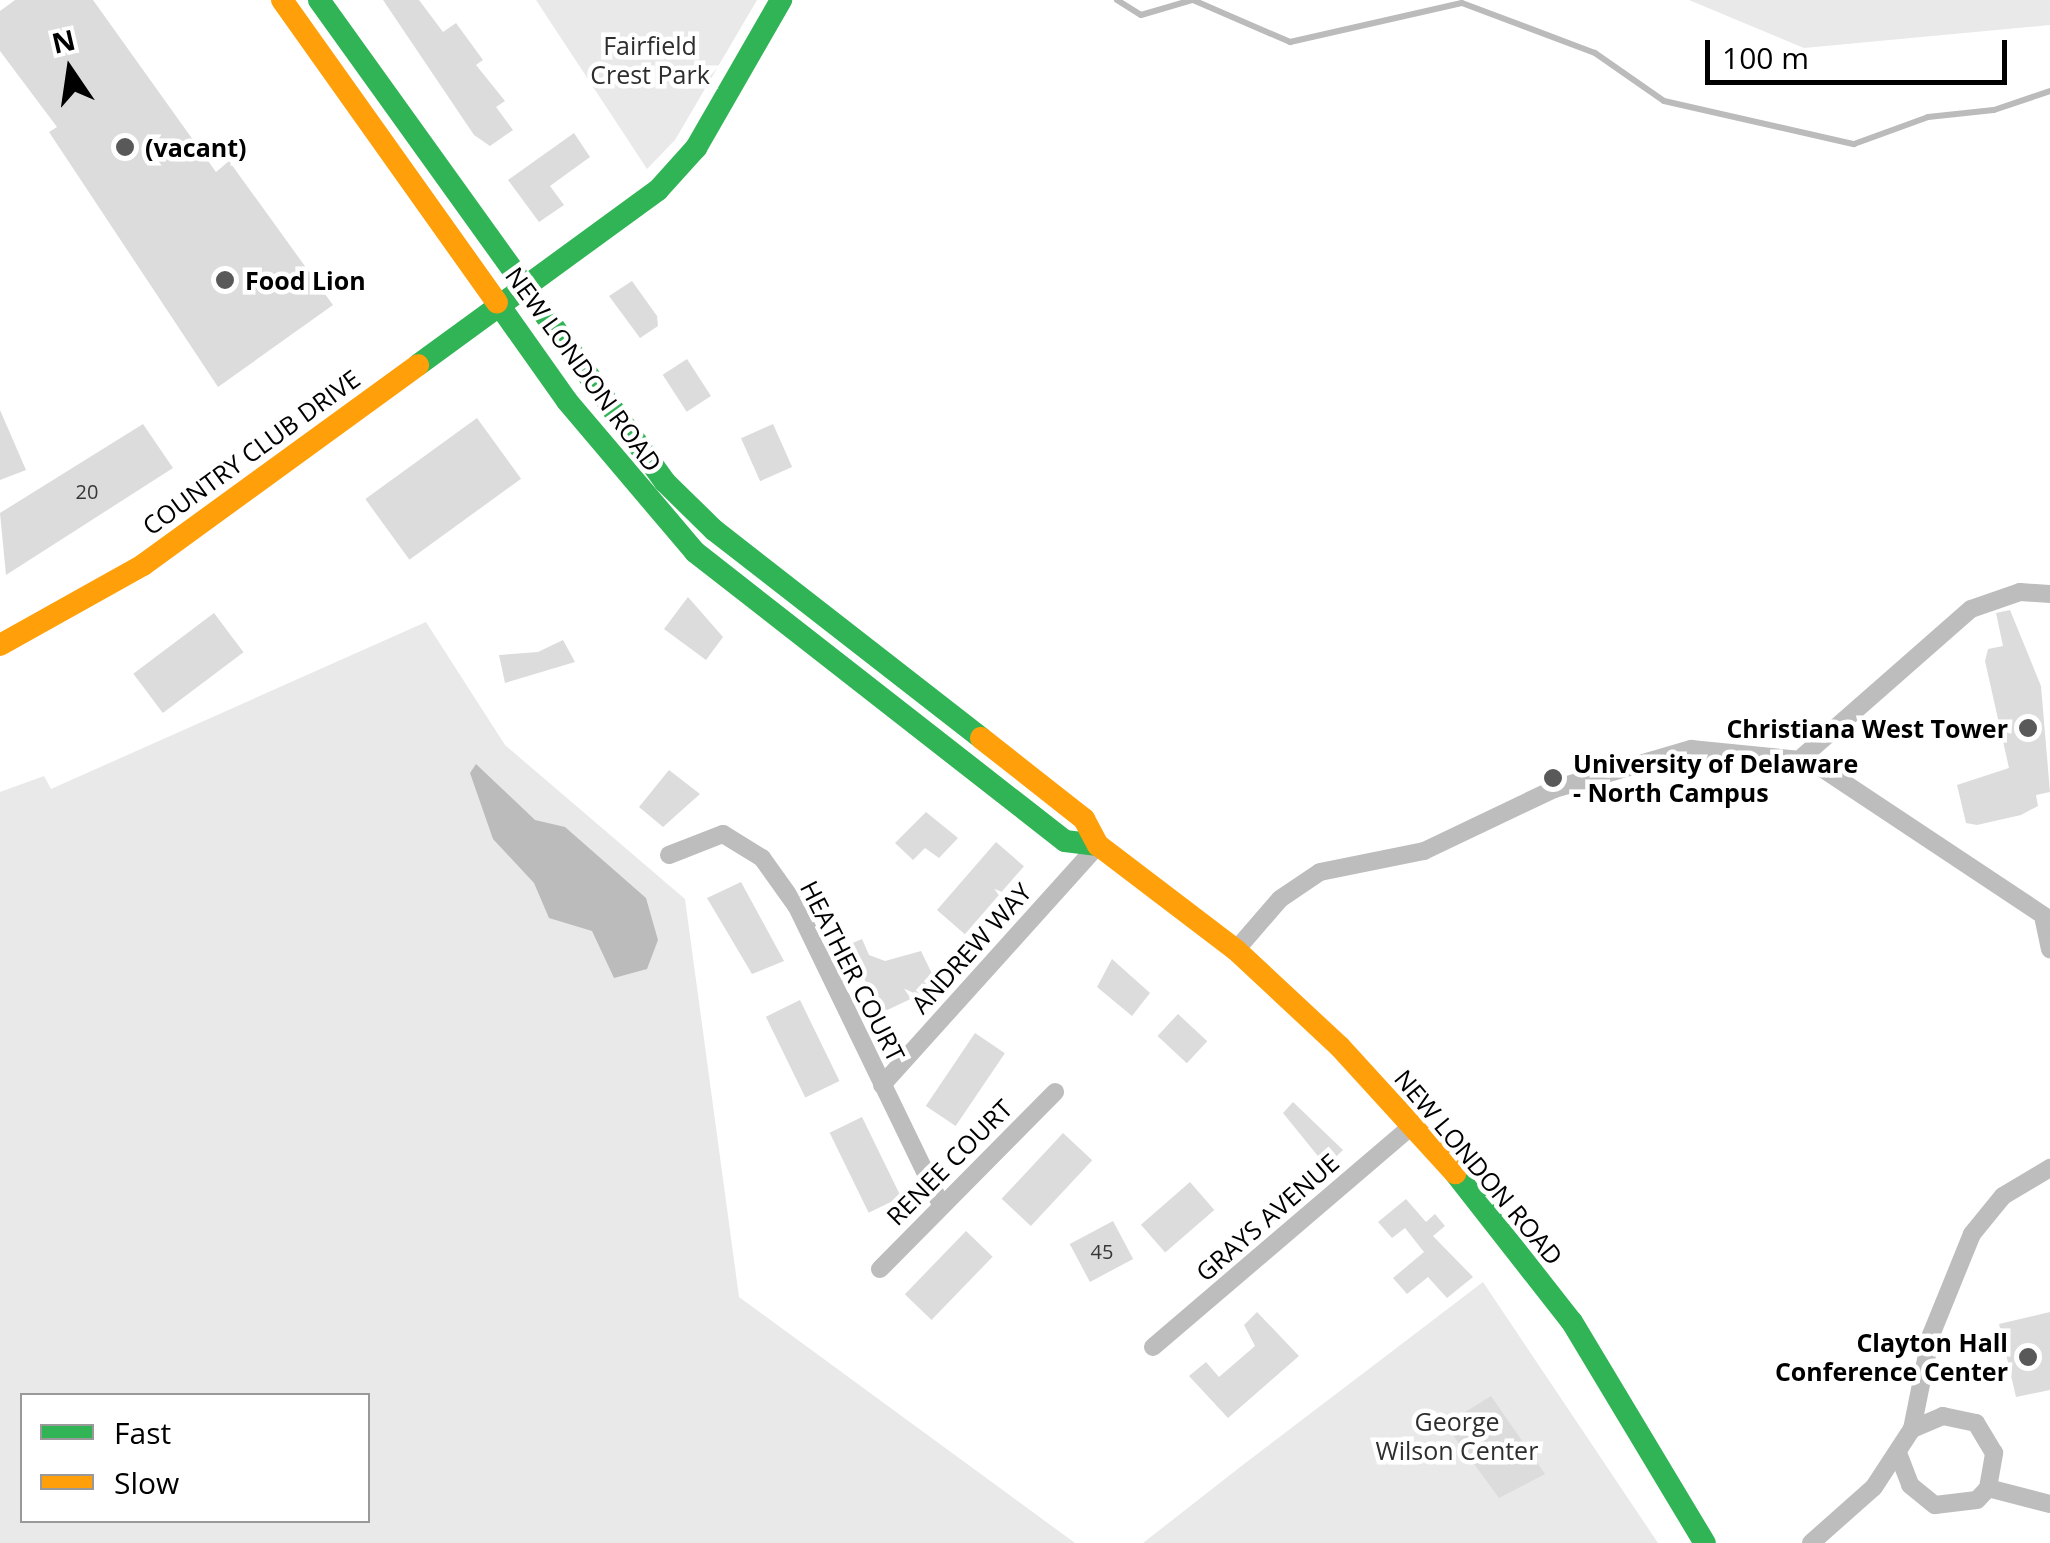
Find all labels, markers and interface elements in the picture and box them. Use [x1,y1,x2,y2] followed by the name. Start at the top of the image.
[20,20,120,120] north arrow
[48,20,79,62] text: N
[1710,20,2012,82] scale bar
[590,31,710,90] park label: Fairfield Crest Park
[1722,37,1809,78] text: 100 m
[145,132,247,162] place label: (vacant)
[114,136,136,158] marker: (vacant)
[500,261,668,477] street label: NEW LONDON ROAD
[245,265,366,295] place label: Food Lion
[214,269,236,291] marker: Food Lion
[137,363,365,541] street label: COUNTRY CLUB DRIVE
[76,479,98,503] house number: 20
[1726,713,2008,743] place label: Christiana West Tower
[2017,717,2039,739] marker: Christiana West Tower
[1573,749,1858,808] place label: University of Delaware - North Campus
[1542,767,1564,789] marker: University of Delaware - North Campus
[795,876,911,1066] street label: HEATHER COURT
[905,877,1037,1019] street label: ANDREW WAY
[1389,1063,1569,1271] street label: NEW LONDON ROAD
[880,1093,1018,1231] street label: RENEE COURT
[1190,1147,1344,1287] street label: GRAYS AVENUE
[1091,1239,1113,1263] house number: 45
[1775,1328,2008,1387] place label: Clayton Hall Conference Center
[2017,1346,2039,1368] marker: Clayton Hall Conference Center
[20,1393,370,1523] legend
[1376,1407,1538,1466] park label: George Wilson Center
[114,1412,171,1453] text: Fast
[114,1462,179,1503] text: Slow

